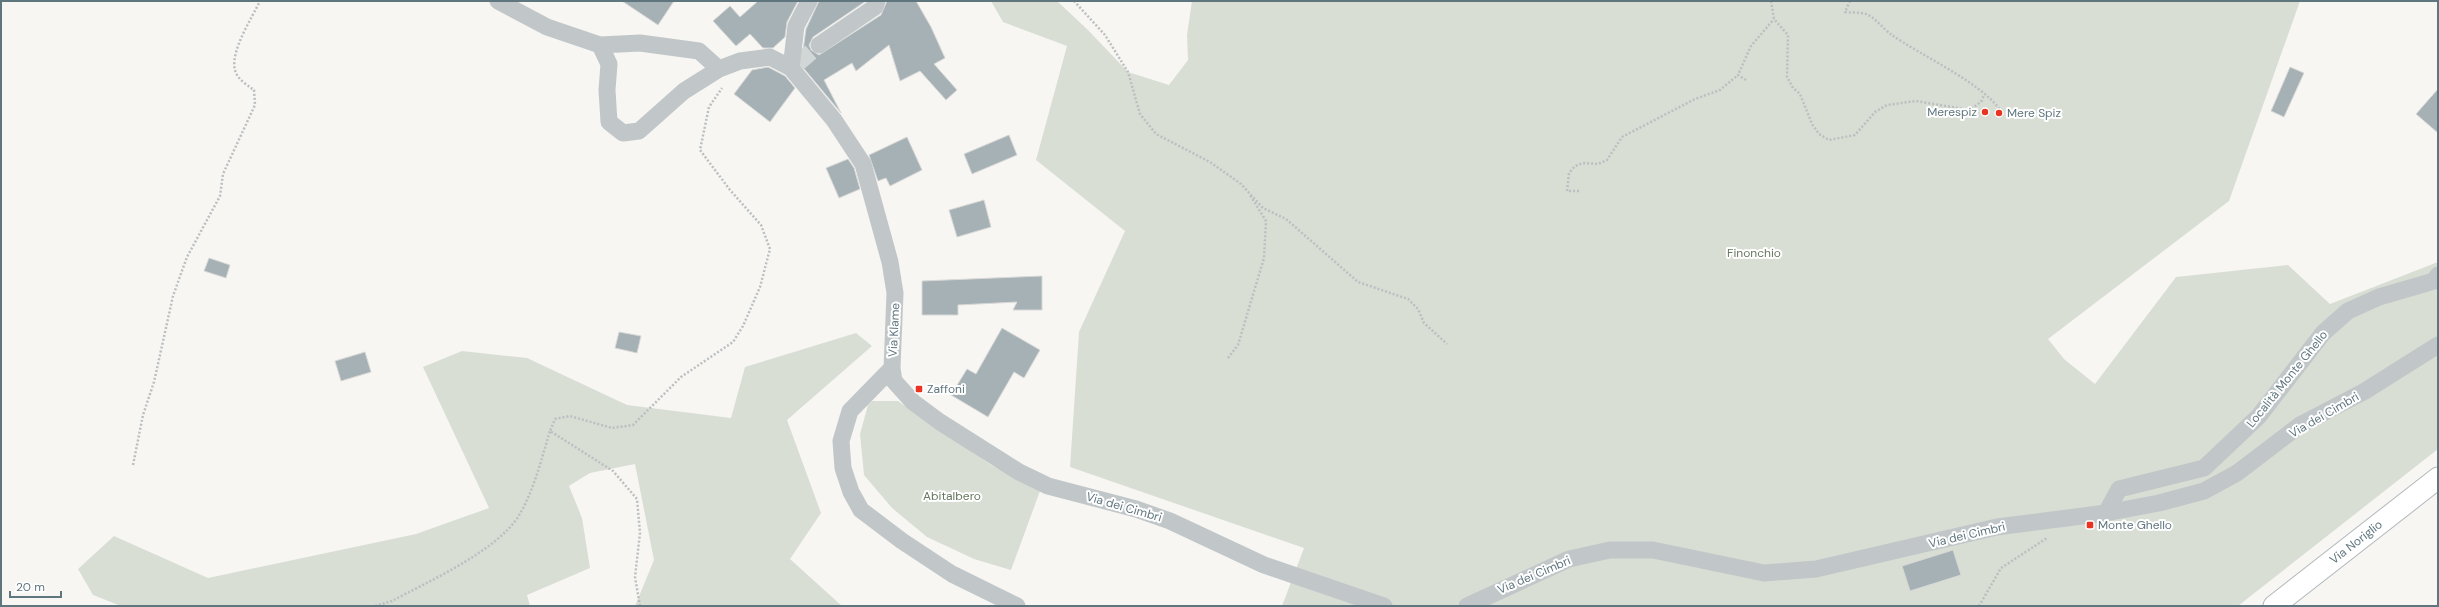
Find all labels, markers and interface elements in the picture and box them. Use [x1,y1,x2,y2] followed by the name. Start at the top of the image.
[1927,104,1977,120] place label: Merespiz
[2007,105,2061,121] place label: Mere Spiz
[1980,107,1990,117] marker: Merespiz
[1994,108,2004,118] marker: Mere Spiz
[1727,245,1781,261] park label: Finonchio
[885,302,903,358] street label: Via Klame
[2243,327,2331,431] street label: Località Monte Ghello
[927,381,965,397] place label: Zaffoni
[914,384,924,394] marker: Zaffoni
[2286,389,2362,441] street label: Via dei Cimbri
[923,488,981,504] park label: Abitalbero
[1084,489,1164,525] street label: Via dei Cimbri
[2326,516,2386,568] street label: Via Noriglio
[2098,517,2172,533] place label: Monte Ghello
[1927,518,2007,552] street label: Via dei Cimbri
[2085,520,2095,530] marker: Monte Ghello
[1495,552,1573,598] street label: Via dei Cimbri
[10,573,61,599] scale bar
[16,579,45,595] text: 20 m

